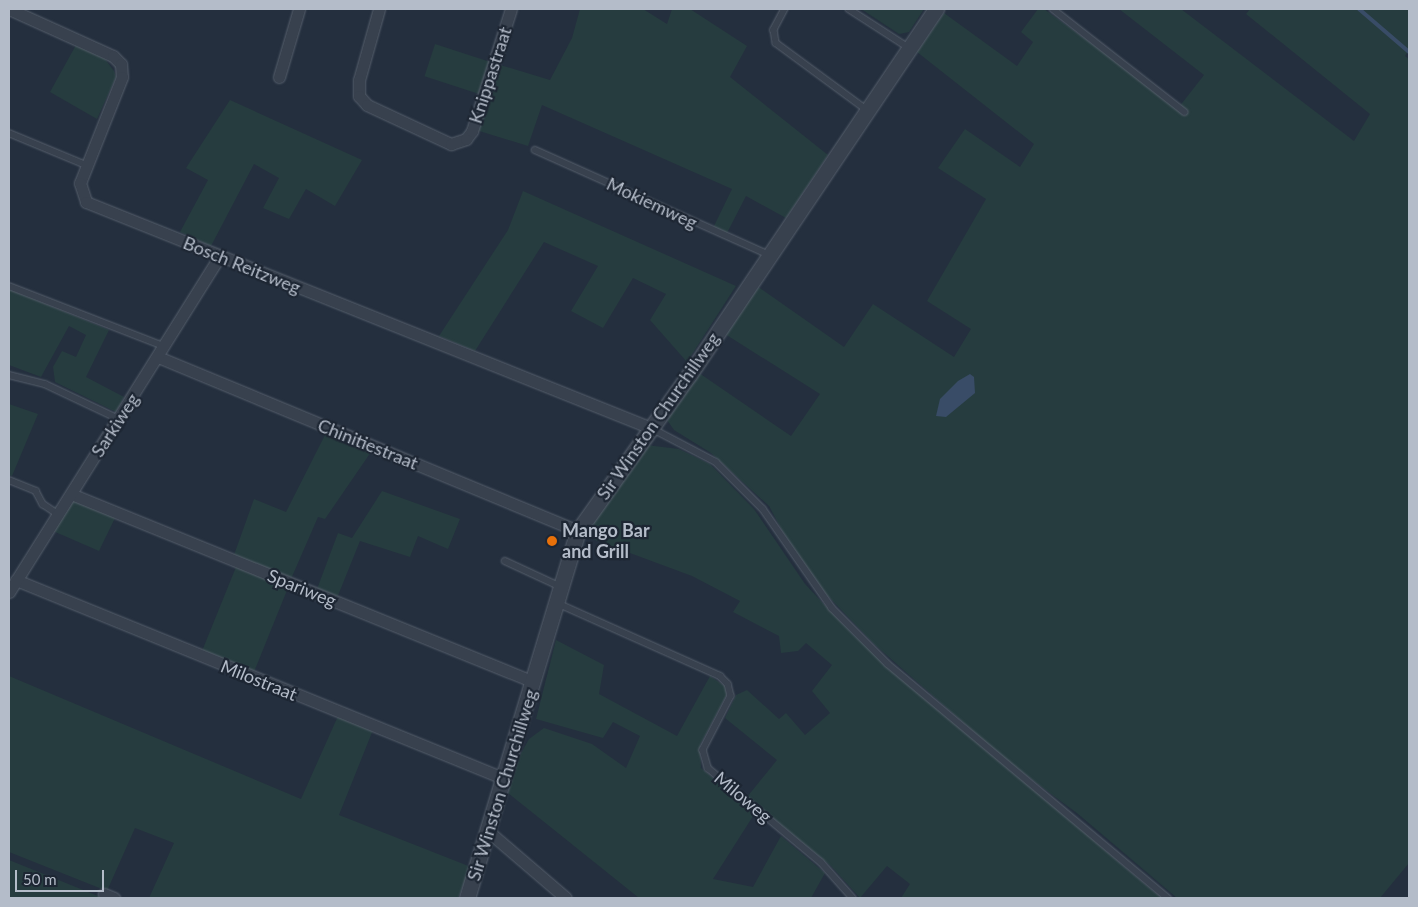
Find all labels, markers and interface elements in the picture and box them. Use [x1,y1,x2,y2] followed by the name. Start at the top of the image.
[464,24,516,126] street label: Knippastraat
[603,173,701,233] street label: Mokiemweg
[180,232,304,298] street label: Bosch Reitzweg
[592,328,724,504] street label: Sir Winston Churchillweg
[86,389,144,461] street label: Sarkiweg
[315,414,421,474] street label: Chinitiestraat
[562,520,650,562] place label: Mango Bar and Grill
[546,535,558,547] marker: Mango Bar and Grill
[264,564,340,612] street label: Spariweg
[218,655,300,705] street label: Milostraat
[462,686,542,884] street label: Sir Winston Churchillweg
[710,767,776,827] street label: Miloweg
[18,860,106,892] scale bar
[23,870,57,888] text: 50 m

